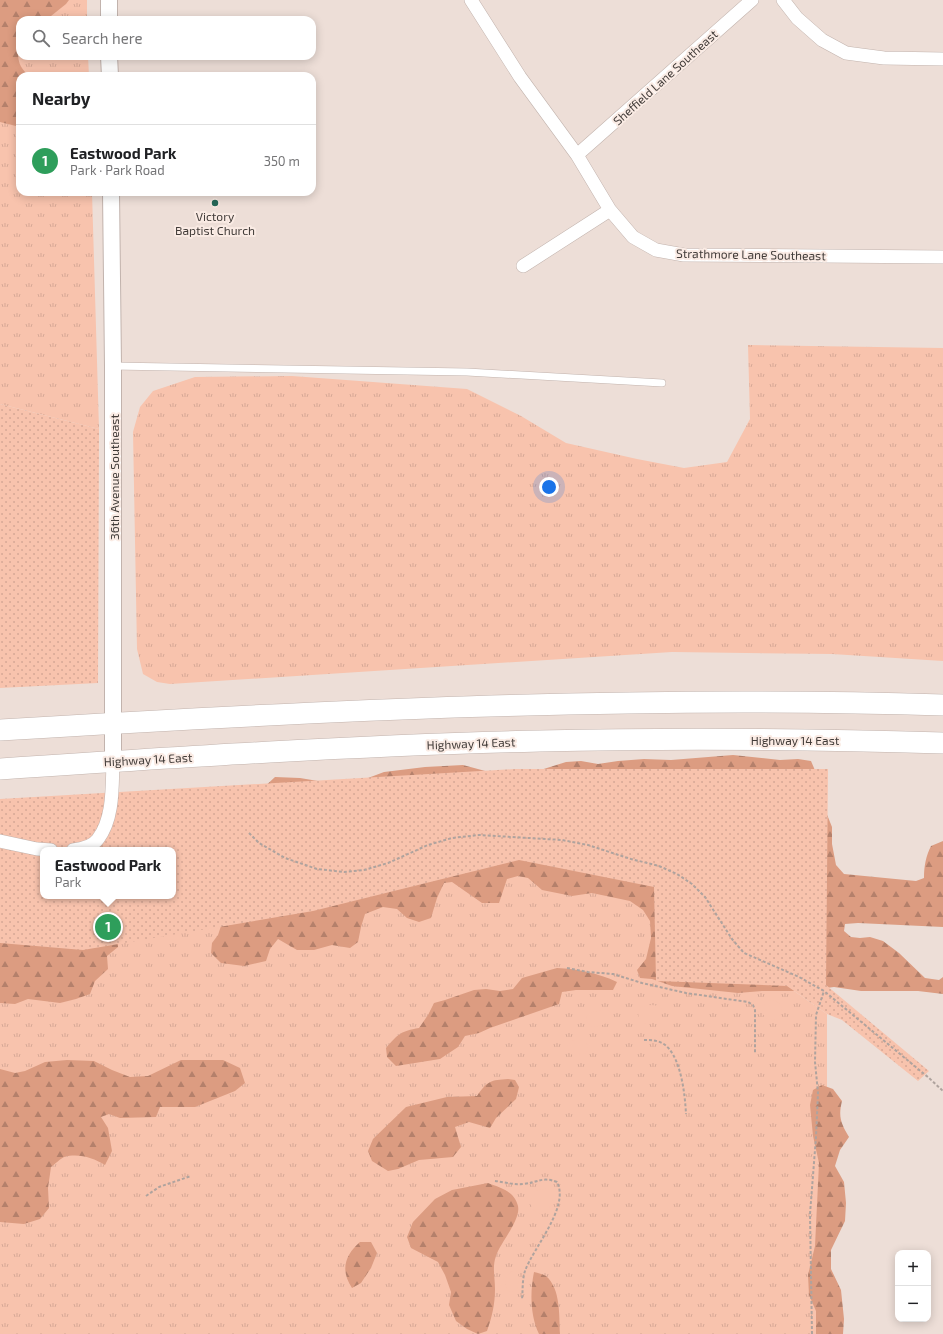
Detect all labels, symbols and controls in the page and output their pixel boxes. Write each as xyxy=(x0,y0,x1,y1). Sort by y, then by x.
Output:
search box xyxy=(16,16,316,60)
street label: Sheffield Lane Southeast xyxy=(610,26,720,127)
icon: search xyxy=(30,27,52,49)
text: Search here xyxy=(62,29,143,47)
text: Nearby xyxy=(32,88,90,108)
text: Eastwood Park xyxy=(70,144,176,162)
text: 1 xyxy=(42,153,48,169)
text: 350 m xyxy=(264,153,300,169)
text: Park · Park Road xyxy=(70,162,165,178)
marker: Victory Baptist Church xyxy=(210,198,220,208)
place label: Victory Baptist Church xyxy=(175,209,255,237)
street label: Strathmore Lane Southeast xyxy=(676,246,826,262)
street label: 36th Avenue Southeast xyxy=(107,414,121,540)
your location xyxy=(539,477,559,497)
street label: Highway 14 East xyxy=(751,733,840,747)
street label: Highway 14 East xyxy=(426,734,516,752)
street label: Highway 14 East xyxy=(103,750,193,768)
popup xyxy=(40,847,176,899)
text: Eastwood Park xyxy=(55,856,161,874)
text: Park xyxy=(55,874,81,890)
pin: 1 xyxy=(95,912,121,942)
map controls xyxy=(895,1250,931,1322)
button: + xyxy=(895,1250,931,1286)
button: − xyxy=(895,1286,931,1322)

